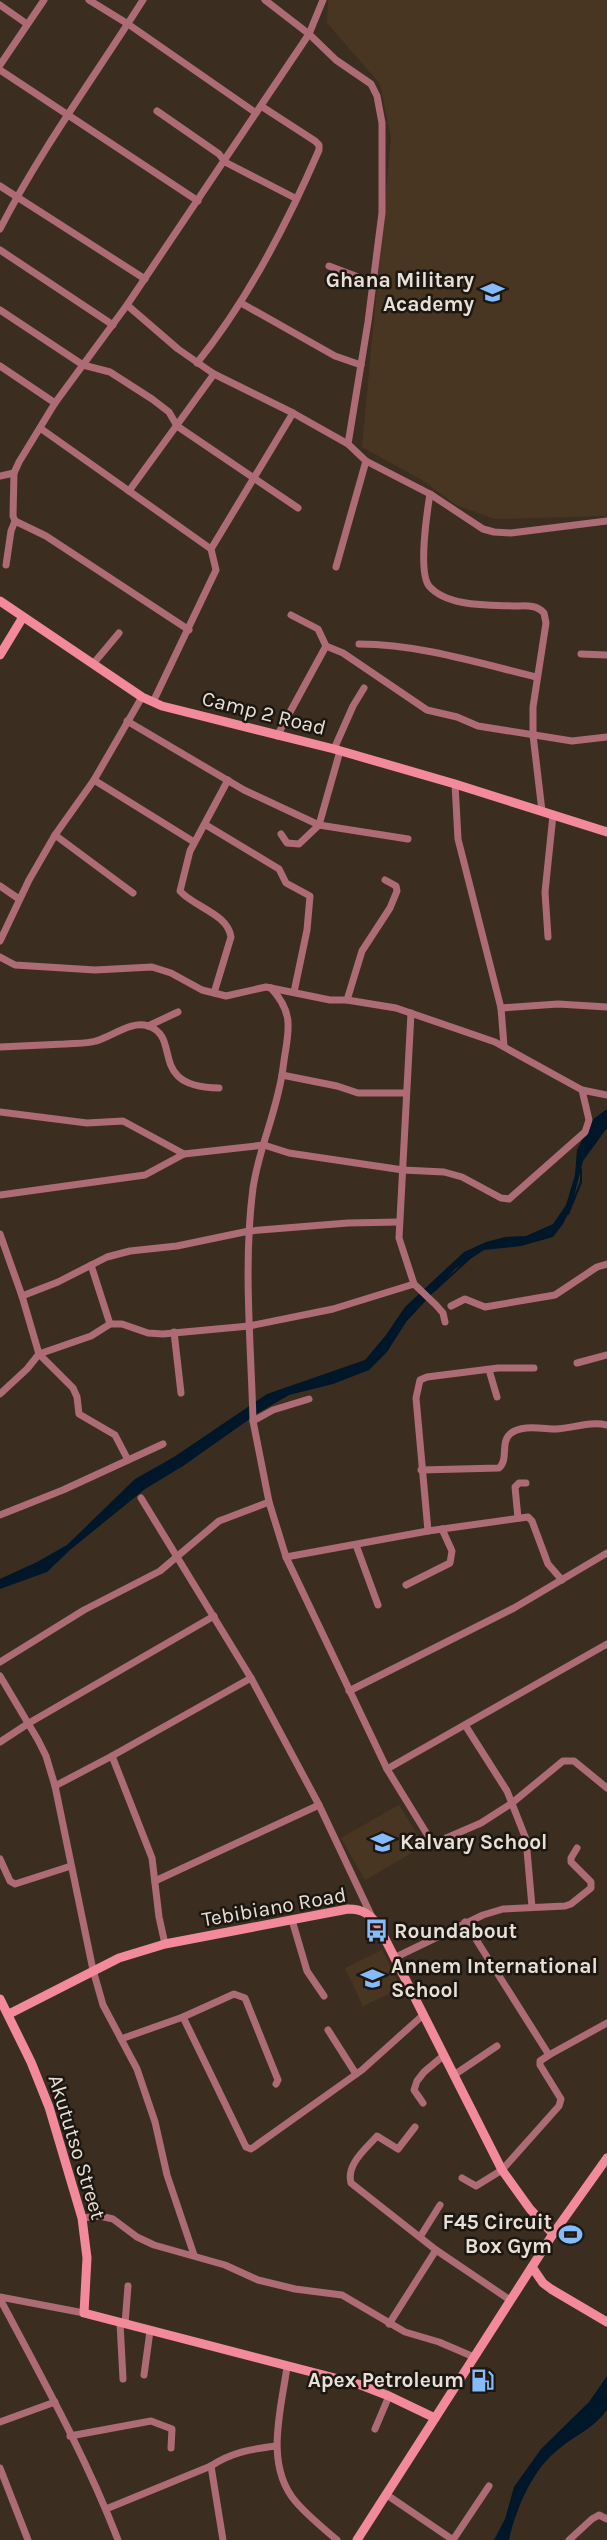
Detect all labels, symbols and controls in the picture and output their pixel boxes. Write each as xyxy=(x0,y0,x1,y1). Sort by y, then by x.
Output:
place label: Ghana Military Academy xyxy=(326,268,474,316)
school or university icon: Ghana Military Academy xyxy=(479,279,505,305)
street label: Camp 2 Road xyxy=(200,686,328,740)
school or university icon: Kalvary School xyxy=(369,1829,395,1855)
place label: Kalvary School xyxy=(400,1830,547,1854)
street label: Tebibiano Road xyxy=(200,1882,348,1932)
bus stop icon: Roundabout xyxy=(363,1918,389,1944)
place label: Roundabout xyxy=(394,1919,517,1943)
place label: Annem International School xyxy=(391,1954,598,2002)
school or university icon: Annem International School xyxy=(360,1965,386,1991)
street label: Akututso Street xyxy=(44,2072,110,2222)
place label: F45 Circuit Box Gym xyxy=(443,2210,552,2258)
sports icon: F45 Circuit Box Gym xyxy=(557,2221,583,2247)
fuel station icon: Apex Petroleum xyxy=(469,2367,495,2393)
place label: Apex Petroleum xyxy=(308,2368,464,2392)

